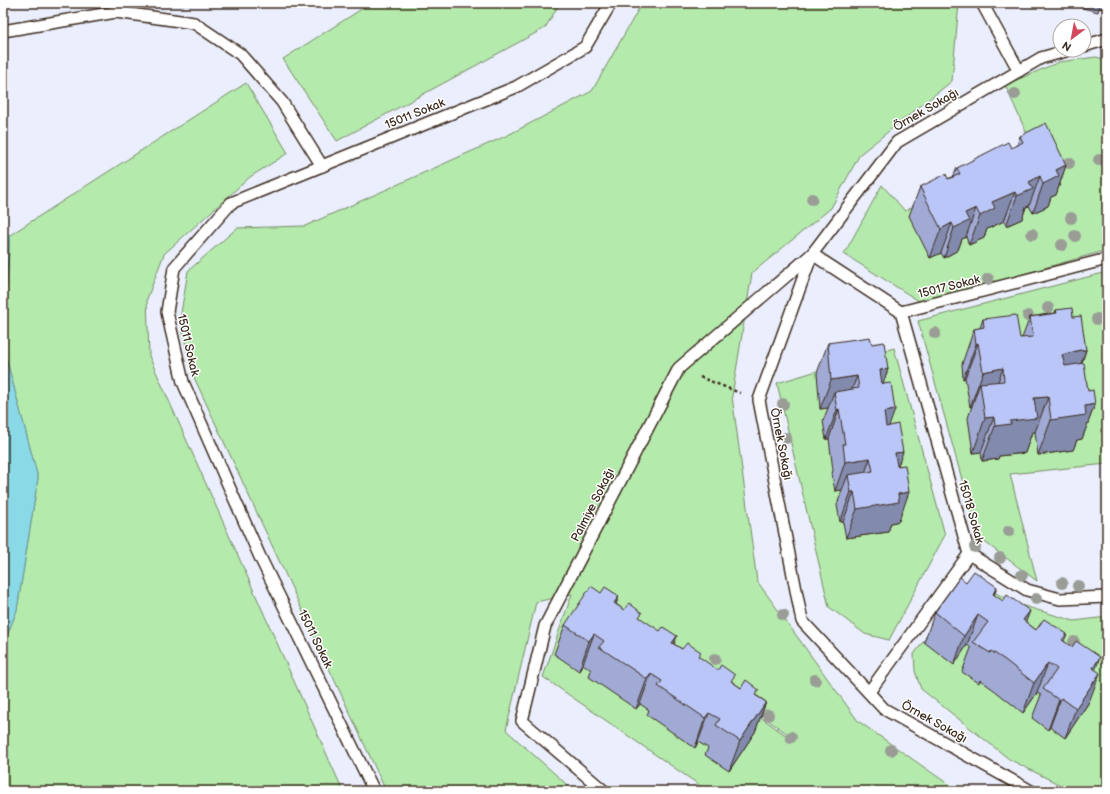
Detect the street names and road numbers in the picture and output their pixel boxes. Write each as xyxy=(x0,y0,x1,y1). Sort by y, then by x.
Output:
street label: Örnek Sokağı xyxy=(890,84,961,135)
street label: 15011 Sokak xyxy=(383,95,447,133)
street label: 15017 Sokak xyxy=(916,272,982,302)
street label: 15011 Sokak xyxy=(174,312,202,378)
street label: Örnek Sokağı xyxy=(767,407,796,481)
street label: Palmiye Sokağı xyxy=(568,466,618,544)
street label: 15018 Sokak xyxy=(955,478,987,546)
street label: 15011 Sokak xyxy=(294,607,336,671)
street label: Örnek Sokağı xyxy=(898,697,970,746)

